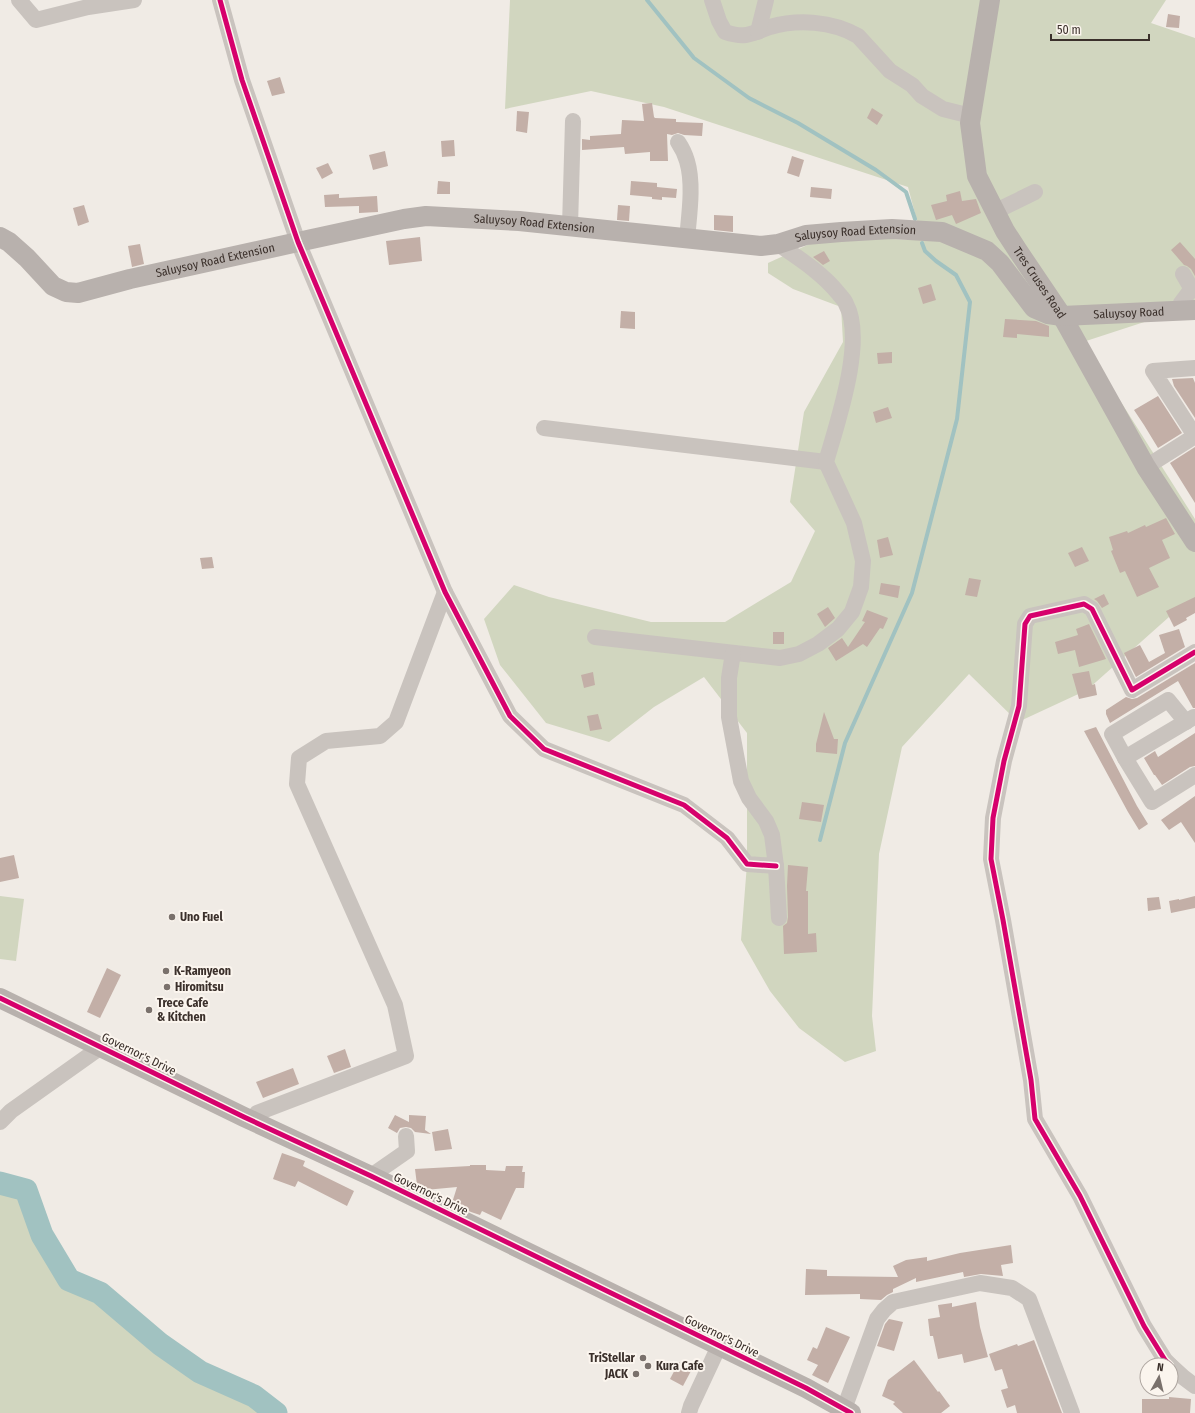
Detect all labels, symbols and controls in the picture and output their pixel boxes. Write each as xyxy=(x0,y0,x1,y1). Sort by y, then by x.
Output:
scale bar xyxy=(1051,16,1149,42)
text: 50 m xyxy=(1057,23,1081,37)
street label: Saluysoy Road Extension xyxy=(473,212,595,236)
street label: Saluysoy Road Extension xyxy=(793,222,916,245)
street label: Saluysoy Road Extension xyxy=(154,240,276,280)
street label: Tres Cruses Road xyxy=(1010,244,1069,321)
street label: Saluysoy Road xyxy=(1093,304,1165,322)
place label: Uno Fuel xyxy=(180,910,223,924)
marker: Uno Fuel xyxy=(167,912,177,922)
place label: K-Ramyeon xyxy=(174,964,231,978)
marker: K-Ramyeon xyxy=(161,966,171,976)
place label: Hiromitsu xyxy=(175,980,224,994)
marker: Hiromitsu xyxy=(162,982,172,992)
place label: Trece Cafe & Kitchen xyxy=(157,996,208,1024)
marker: Trece Cafe & Kitchen xyxy=(144,1005,154,1015)
street label: Governor's Drive xyxy=(99,1030,179,1078)
street label: Governor's Drive xyxy=(391,1170,471,1218)
street label: Governor's Drive xyxy=(682,1312,762,1360)
place label: TriStellar xyxy=(589,1351,636,1365)
marker: TriStellar xyxy=(638,1353,648,1363)
north arrow xyxy=(1139,1357,1179,1397)
place label: Kura Cafe xyxy=(656,1359,704,1373)
marker: Kura Cafe xyxy=(643,1361,653,1371)
text: N xyxy=(1156,1361,1164,1374)
place label: JACK xyxy=(604,1367,629,1381)
marker: JACK xyxy=(631,1369,641,1379)

